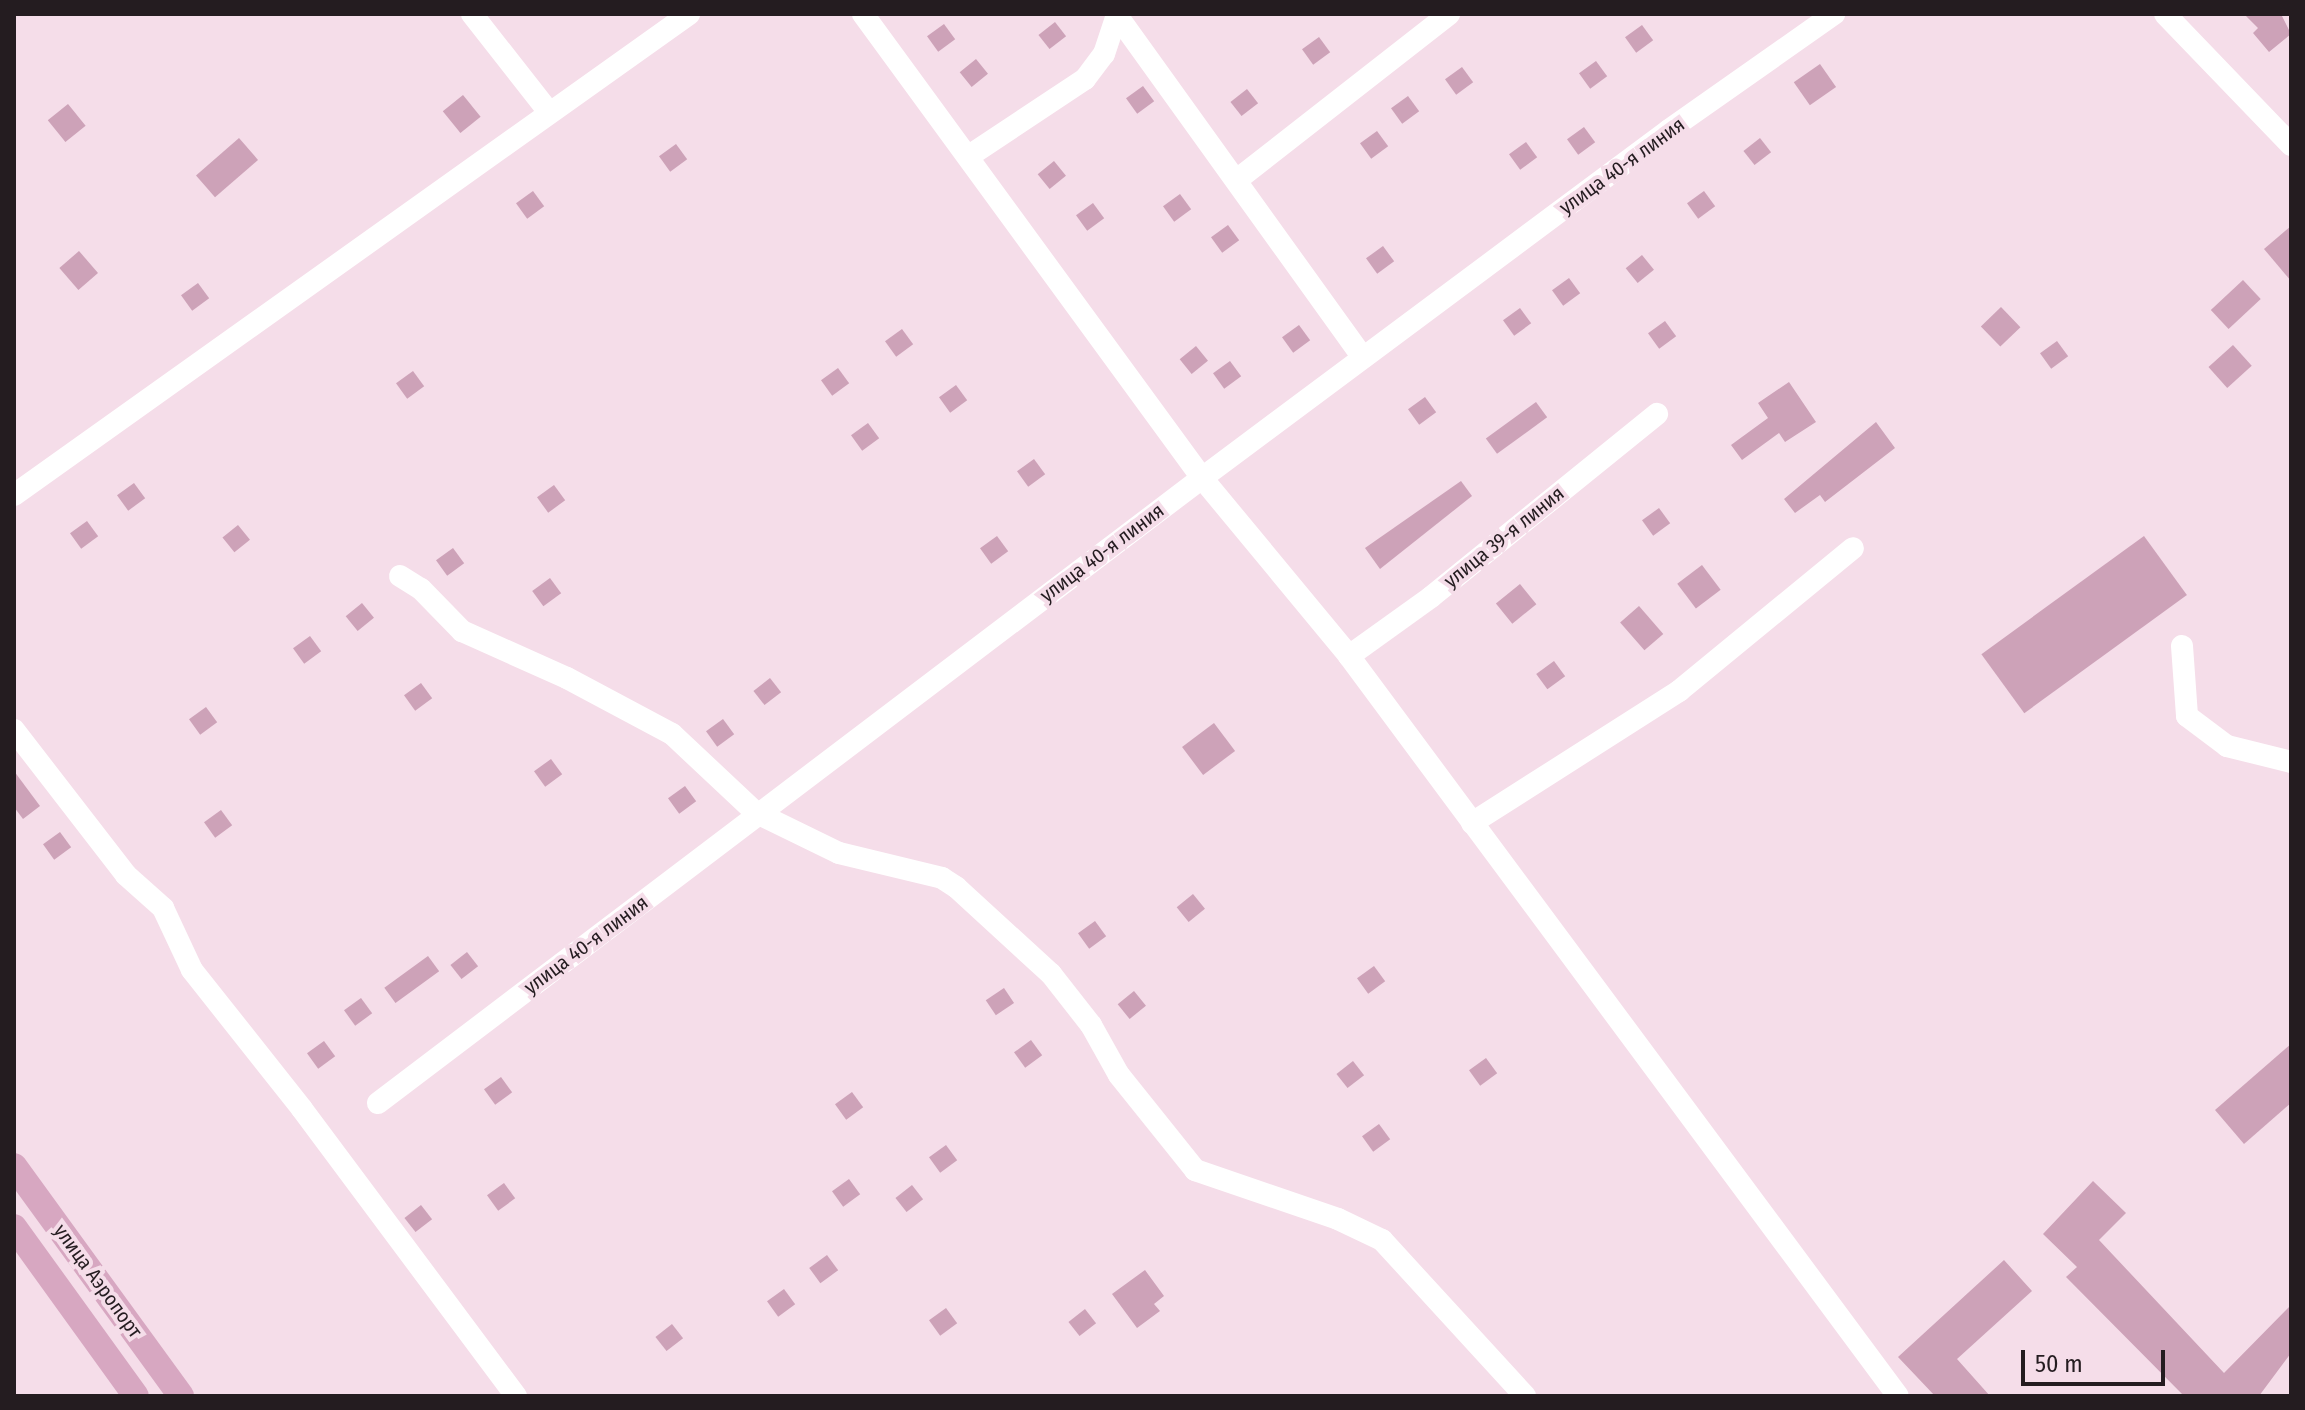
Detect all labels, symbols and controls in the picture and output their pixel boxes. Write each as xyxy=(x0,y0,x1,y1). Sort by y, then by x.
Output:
street label: улица 40-я линия xyxy=(1555,113,1689,219)
street label: улица 39-я линия xyxy=(1439,481,1569,593)
street label: улица 40-я линия xyxy=(1035,499,1169,607)
street label: улица 40-я линия xyxy=(519,891,653,999)
street label: улица Аэропорт xyxy=(49,1219,147,1343)
scale bar xyxy=(2025,1334,2169,1384)
text: 50 m xyxy=(2035,1350,2083,1378)

